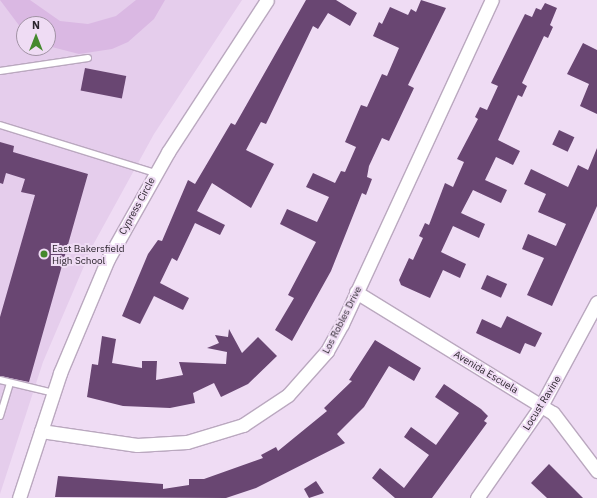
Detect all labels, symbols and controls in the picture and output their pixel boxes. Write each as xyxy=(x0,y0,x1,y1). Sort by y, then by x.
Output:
north arrow xyxy=(16,16,56,56)
text: N xyxy=(32,18,40,32)
street label: Cypress Circle xyxy=(116,175,158,237)
place label: East Bakersfield High School xyxy=(52,242,124,266)
marker: East Bakersfield High School xyxy=(39,249,49,259)
street label: Los Robles Drive xyxy=(320,284,364,356)
street label: Avenida Escuela xyxy=(452,348,520,396)
street label: Locust Ravine xyxy=(520,374,564,432)

